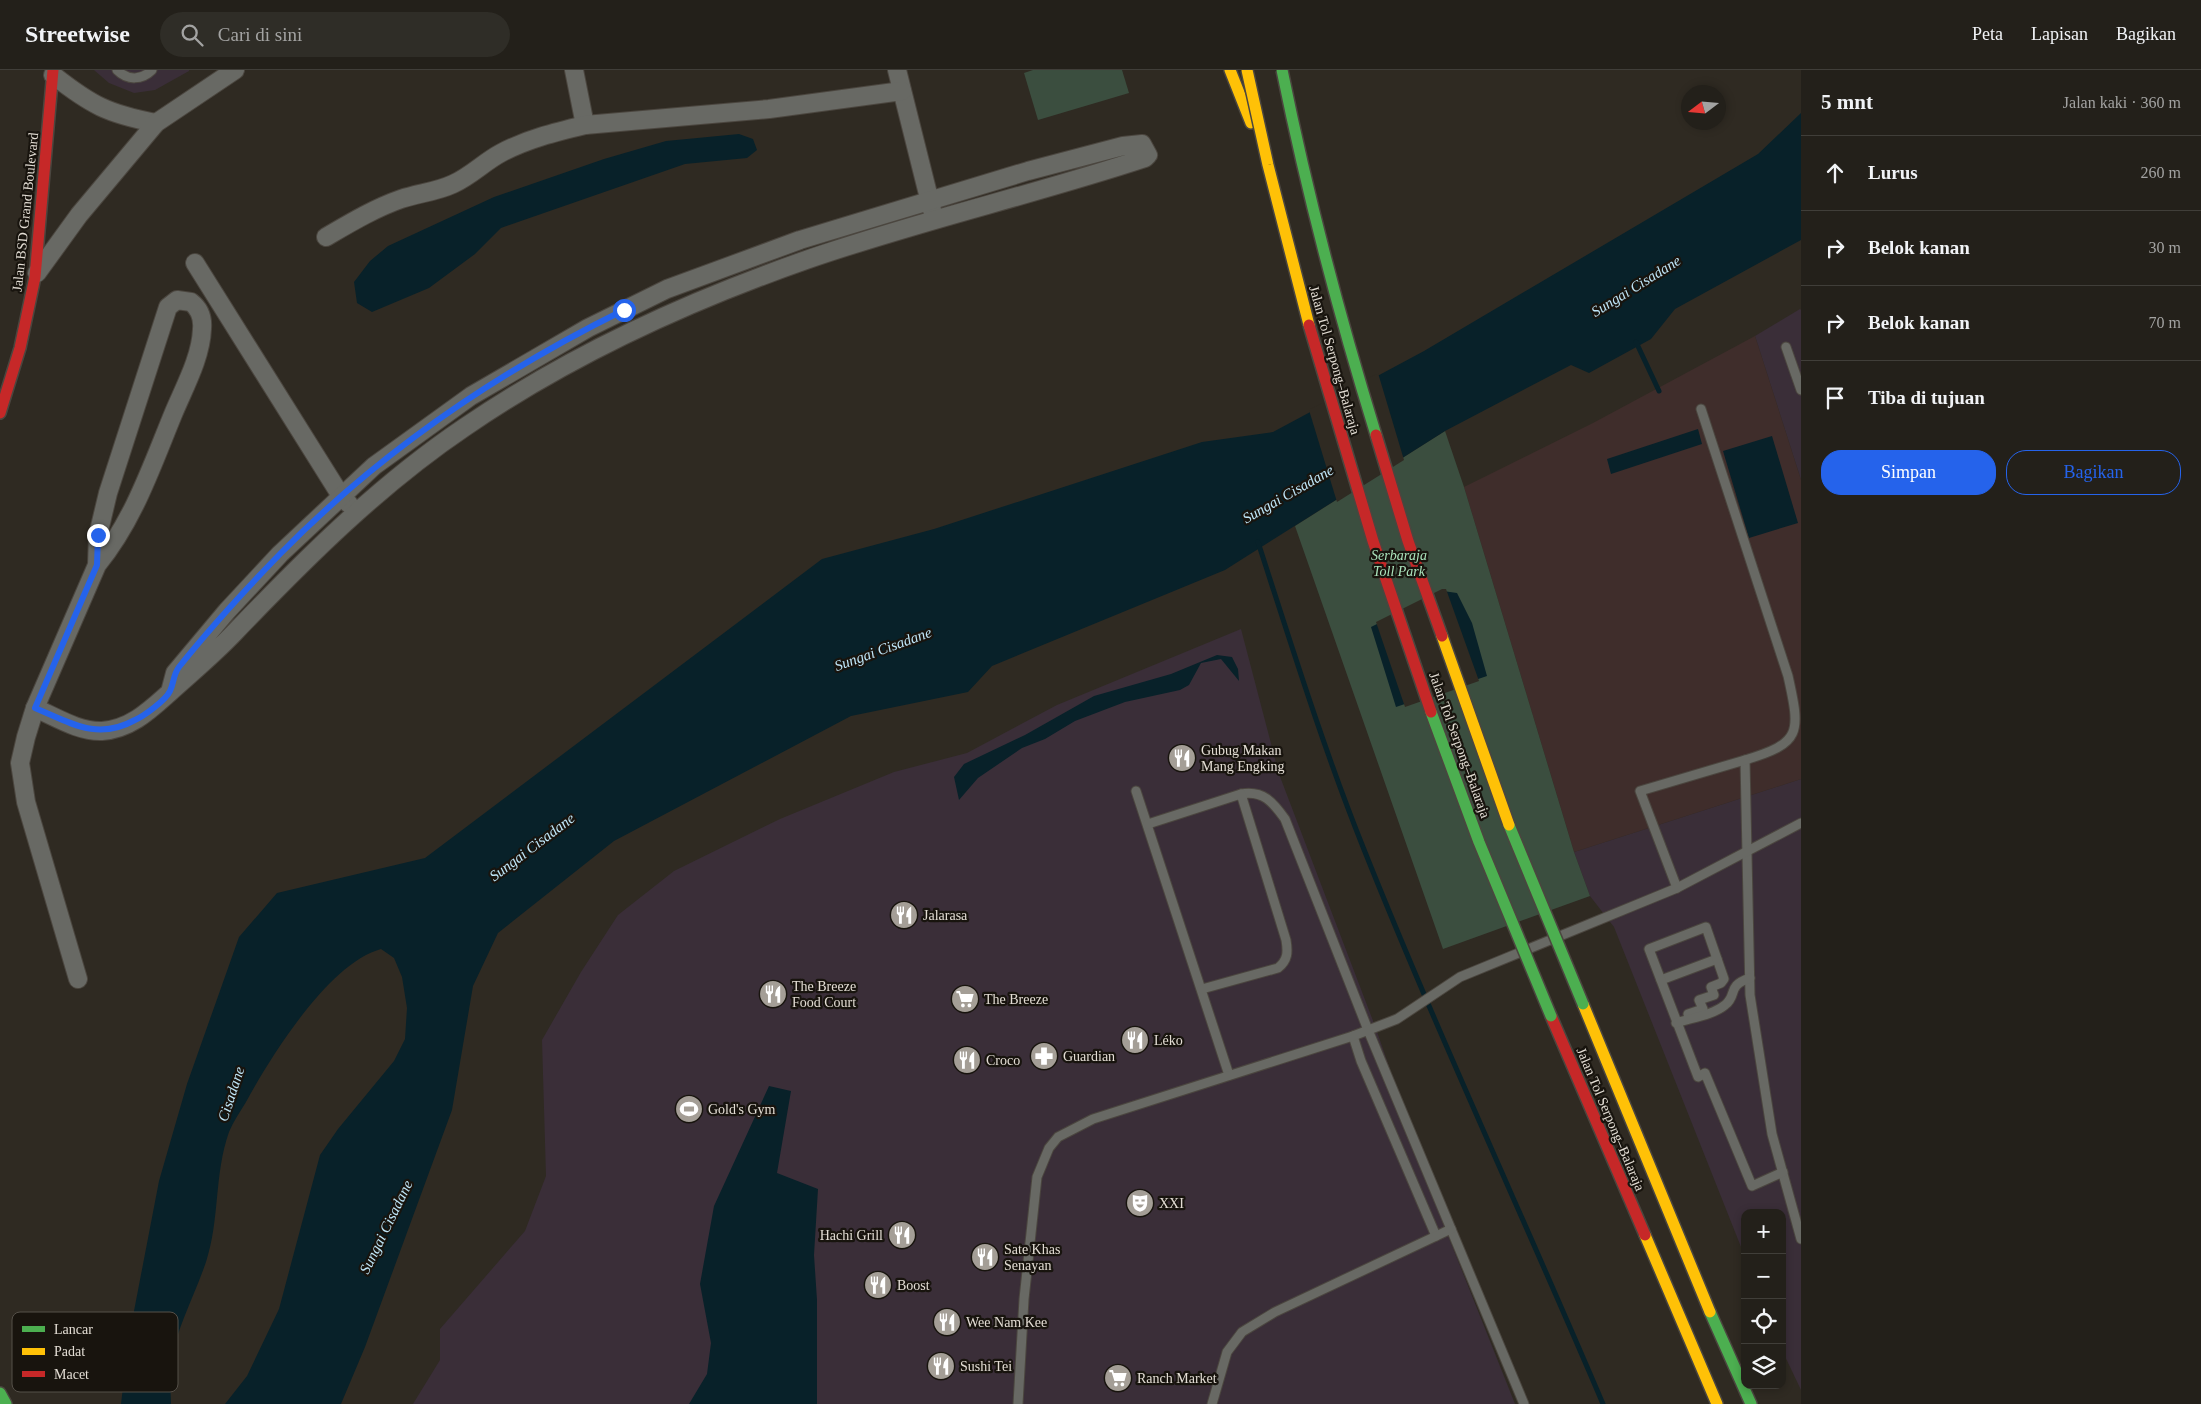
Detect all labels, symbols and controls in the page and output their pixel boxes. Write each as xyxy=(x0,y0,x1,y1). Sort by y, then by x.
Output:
search box xyxy=(160,12,510,57)
text: Streetwise xyxy=(25,21,130,47)
icon: search xyxy=(178,21,206,49)
text: Cari di sini xyxy=(218,24,302,45)
text: Peta xyxy=(1972,24,2003,44)
text: Lapisan xyxy=(2031,24,2088,44)
text: Bagikan xyxy=(2116,24,2176,44)
north arrow xyxy=(1681,85,1726,130)
text: 5 mnt xyxy=(1821,90,1873,114)
text: Jalan kaki · 360 m xyxy=(2063,94,2181,111)
street label: Jalan BSD Grand Boulevard xyxy=(10,132,41,292)
icon: ahead xyxy=(1821,159,1849,187)
text: Lurus xyxy=(1868,162,1918,183)
text: 260 m xyxy=(2141,164,2181,181)
icon: right xyxy=(1821,234,1849,262)
text: Belok kanan xyxy=(1868,237,1970,258)
text: 30 m xyxy=(2149,239,2181,256)
water label: Sungai Cisadane xyxy=(1588,252,1684,320)
street label: Jalan Tol Serpong–Balaraja xyxy=(1306,284,1363,437)
route start xyxy=(613,299,636,322)
icon: right xyxy=(1821,309,1849,337)
text: Belok kanan xyxy=(1868,312,1970,333)
text: 70 m xyxy=(2149,314,2181,331)
icon: arrive xyxy=(1821,384,1849,412)
text: Tiba di tujuan xyxy=(1868,387,1985,408)
button: Simpan xyxy=(1821,450,1996,495)
button: Bagikan xyxy=(2006,450,2181,495)
water label: Sungai Cisadane xyxy=(1240,461,1336,526)
route end xyxy=(87,524,110,547)
park label: Serbaraja Toll Park xyxy=(1371,548,1427,579)
water label: Sungai Cisadane xyxy=(832,624,934,674)
street label: Jalan Tol Serpong–Balaraja xyxy=(1426,670,1493,821)
restaurant icon: Gubug Makan Mang Engking xyxy=(1167,743,1197,773)
place label: Gubug Makan Mang Engking xyxy=(1201,743,1285,774)
water label: Sungai Cisadane xyxy=(486,810,578,884)
restaurant icon: Jalarasa xyxy=(889,900,919,930)
place label: Jalarasa xyxy=(923,908,968,923)
restaurant icon: The Breeze Food Court xyxy=(758,979,788,1009)
place label: The Breeze Food Court xyxy=(792,979,856,1010)
supermarket icon: The Breeze xyxy=(950,984,980,1014)
place label: The Breeze xyxy=(984,992,1048,1007)
restaurant icon: Léko xyxy=(1120,1025,1150,1055)
place label: Léko xyxy=(1154,1033,1183,1048)
pharmacy icon: Guardian xyxy=(1029,1041,1059,1071)
restaurant icon: Croco xyxy=(952,1045,982,1075)
street label: Jalan Tol Serpong–Balaraja xyxy=(1573,1045,1648,1194)
place label: Guardian xyxy=(1063,1049,1115,1064)
place label: Croco xyxy=(986,1053,1020,1068)
water label: Cisadane xyxy=(215,1064,247,1123)
sports icon: Gold's Gym xyxy=(674,1094,704,1124)
place label: Gold's Gym xyxy=(708,1102,776,1117)
water label: Sungai Cisadane xyxy=(356,1177,416,1276)
theatre icon: XXI xyxy=(1125,1188,1155,1218)
place label: XXI xyxy=(1159,1196,1184,1211)
map controls xyxy=(1741,1209,1786,1389)
button: + xyxy=(1741,1209,1786,1254)
restaurant icon: Hachi Grill xyxy=(887,1220,917,1250)
place label: Hachi Grill xyxy=(820,1228,883,1243)
restaurant icon: Sate Khas Senayan xyxy=(970,1242,1000,1272)
place label: Sate Khas Senayan xyxy=(1004,1242,1060,1273)
button: − xyxy=(1741,1254,1786,1299)
restaurant icon: Boost xyxy=(863,1270,893,1300)
place label: Boost xyxy=(897,1278,930,1293)
button: locate xyxy=(1741,1299,1786,1344)
restaurant icon: Wee Nam Kee xyxy=(932,1307,962,1337)
legend xyxy=(12,1312,178,1392)
place label: Wee Nam Kee xyxy=(966,1315,1047,1330)
text: Lancar xyxy=(54,1322,93,1337)
text: Padat xyxy=(54,1344,85,1359)
button: layers xyxy=(1741,1344,1786,1389)
restaurant icon: Sushi Tei xyxy=(926,1351,956,1381)
place label: Sushi Tei xyxy=(960,1359,1012,1374)
supermarket icon: Ranch Market xyxy=(1103,1363,1133,1393)
text: Macet xyxy=(54,1367,89,1382)
place label: Ranch Market xyxy=(1137,1371,1217,1386)

